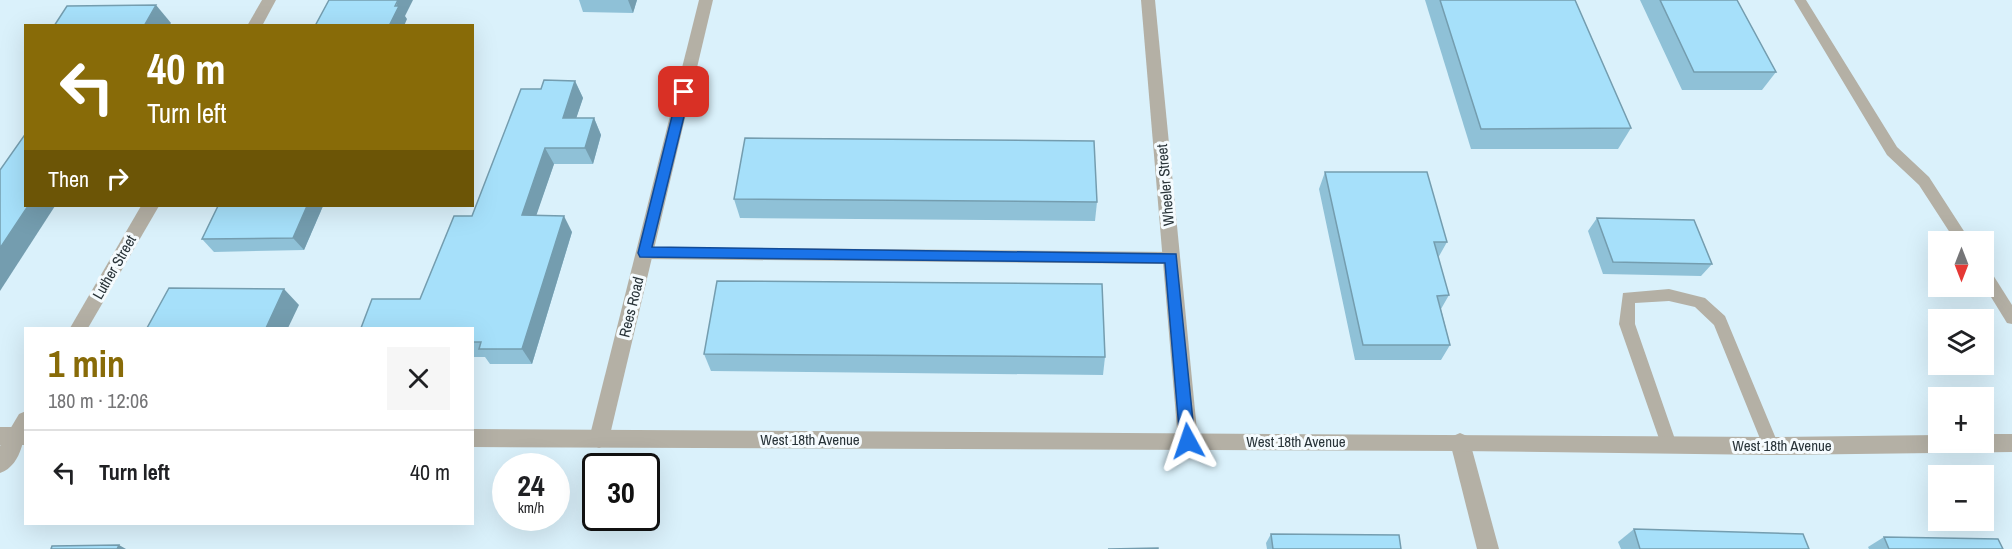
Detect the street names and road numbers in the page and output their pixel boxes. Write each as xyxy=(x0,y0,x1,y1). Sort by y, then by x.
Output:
street label: Wheeler Street xyxy=(1151,143,1179,227)
street label: Luther Street xyxy=(87,230,141,303)
street label: Rees Road xyxy=(613,275,649,339)
street label: West 18th Avenue xyxy=(760,429,860,450)
street label: West 18th Avenue xyxy=(1246,431,1346,452)
street label: West 18th Avenue xyxy=(1732,435,1832,456)

